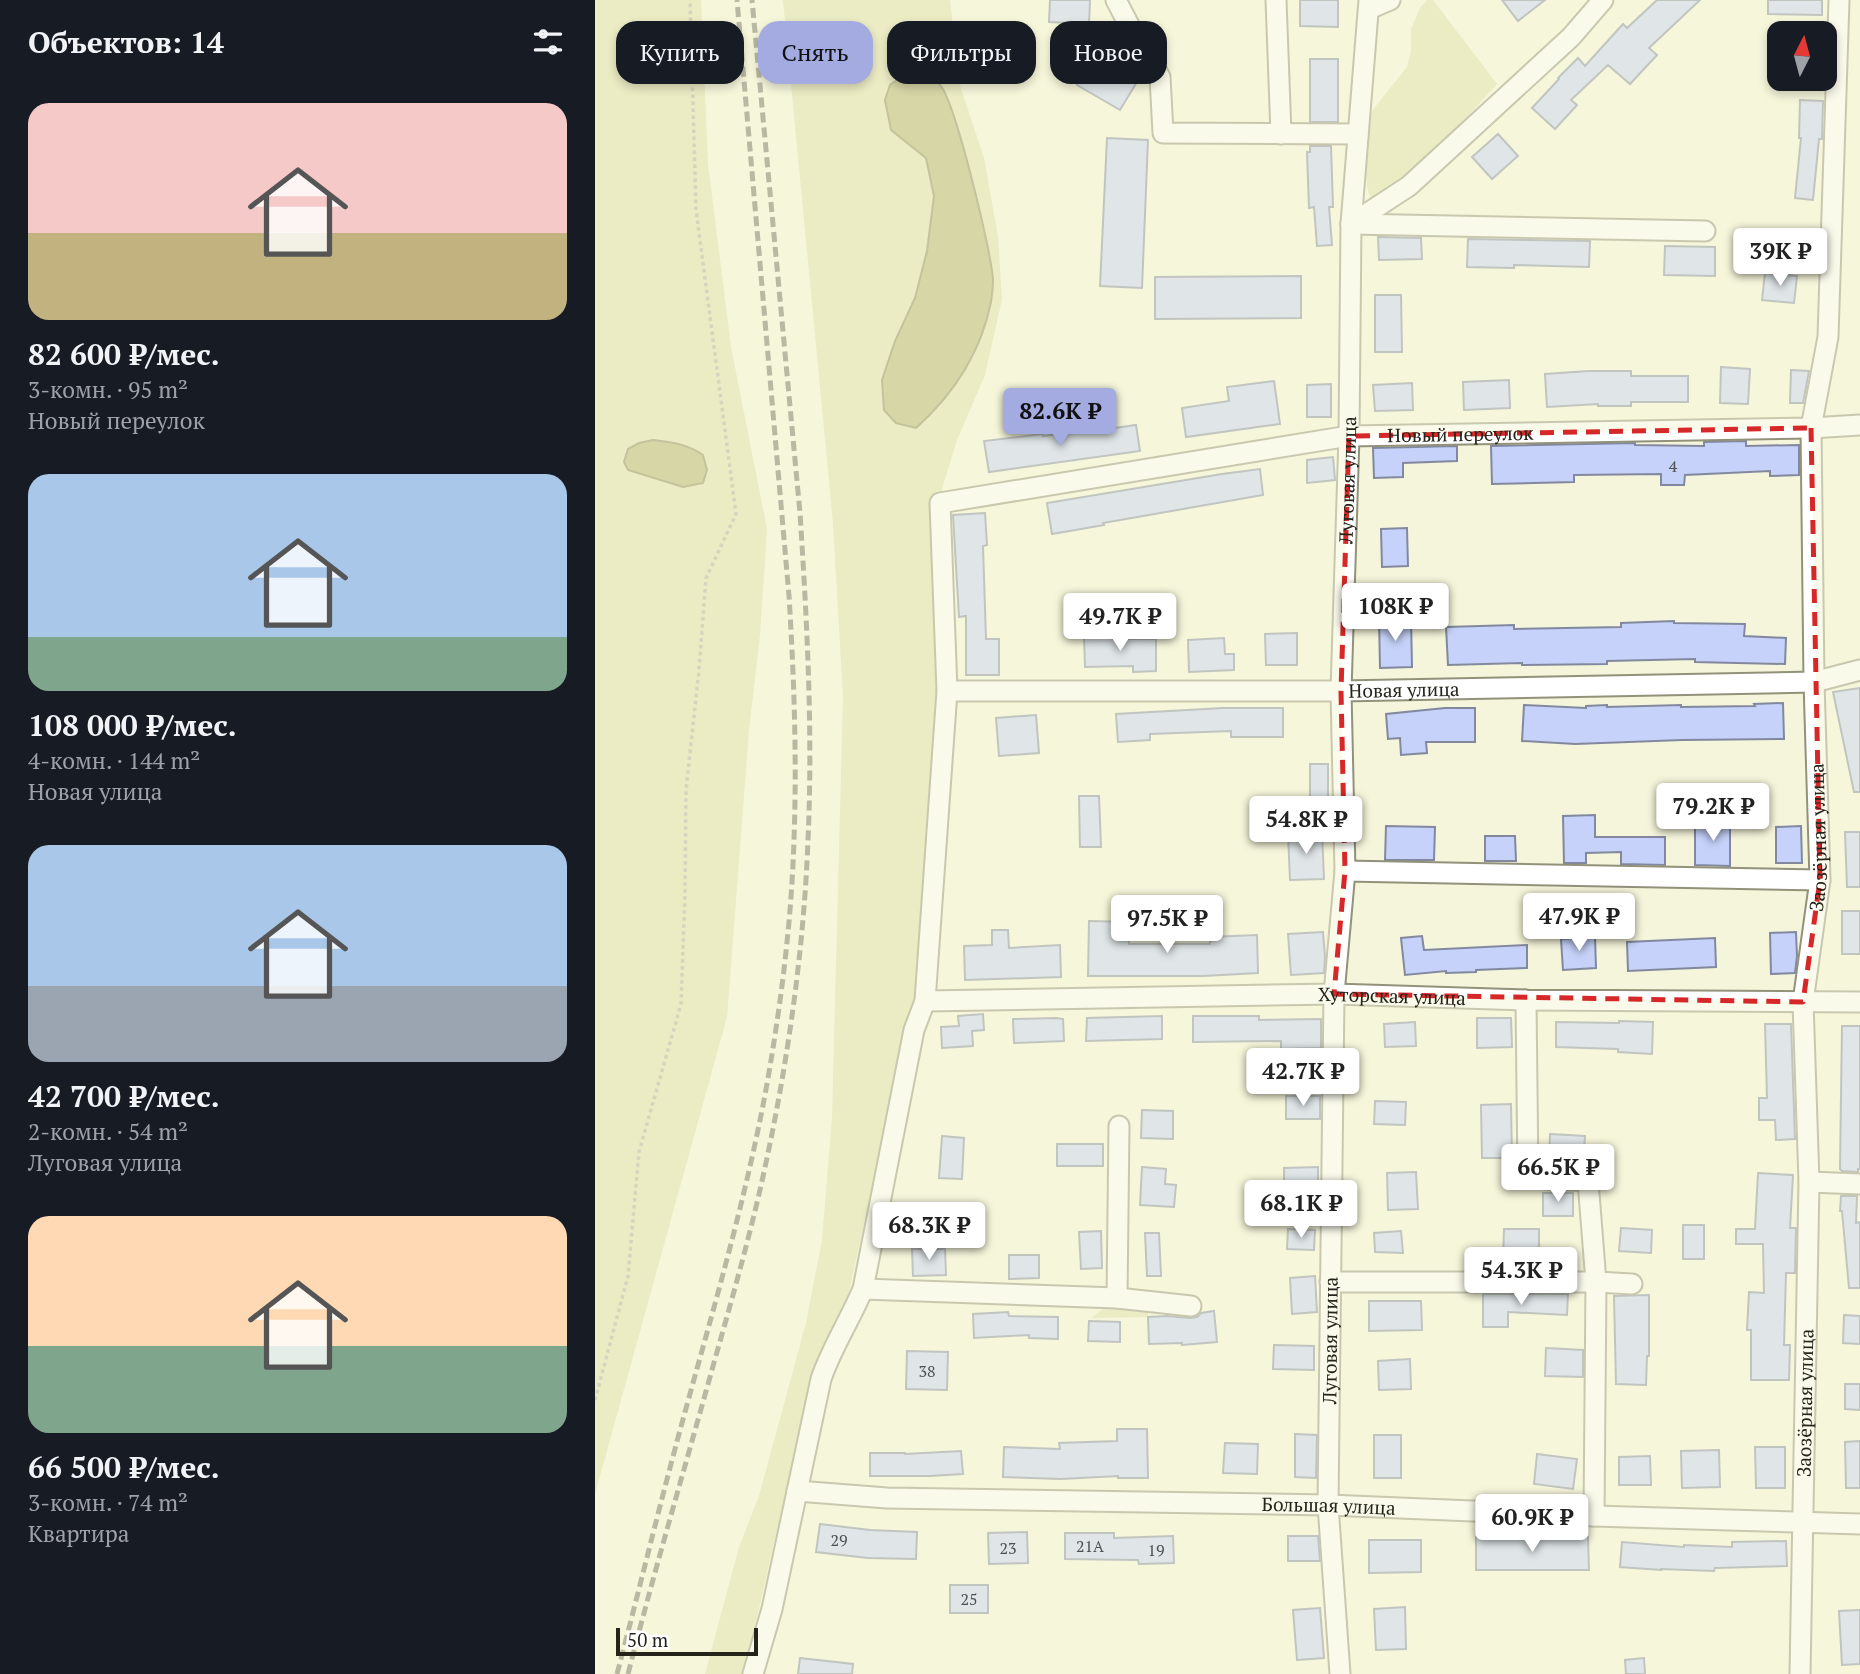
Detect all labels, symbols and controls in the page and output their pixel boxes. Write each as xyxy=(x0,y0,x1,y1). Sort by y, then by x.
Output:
chip: Купить xyxy=(616,21,744,84)
chip: Снять xyxy=(758,21,873,84)
chip: Фильтры xyxy=(887,21,1036,84)
chip: Новое xyxy=(1050,21,1167,84)
north arrow xyxy=(1767,21,1837,91)
map controls xyxy=(1767,21,1837,91)
text: Объектов: 14 xyxy=(28,22,224,62)
icon: filters xyxy=(529,23,567,61)
icon: home xyxy=(235,149,361,275)
pin: 39K ₽ xyxy=(1731,229,1829,288)
text: 39K ₽ xyxy=(1749,235,1811,266)
text: 82 600 ₽/мес. xyxy=(28,334,220,374)
text: 3-комн. · 95 m² xyxy=(28,374,188,405)
pin: 82.6K ₽ xyxy=(995,388,1125,448)
text: 82.6K ₽ xyxy=(1019,395,1101,426)
text: Новый переулок xyxy=(28,405,205,436)
street label: Луговая улица xyxy=(1333,416,1361,545)
street label: Новый переулок xyxy=(1387,420,1534,447)
house number: 4 xyxy=(1669,455,1678,477)
icon: home xyxy=(235,520,361,646)
pin: 108K ₽ xyxy=(1338,584,1452,643)
text: 108K ₽ xyxy=(1358,590,1432,621)
pin: 49.7K ₽ xyxy=(1055,594,1185,653)
text: 49.7K ₽ xyxy=(1079,600,1161,631)
street label: Новая улица xyxy=(1348,676,1460,703)
text: 108 000 ₽/мес. xyxy=(28,705,237,745)
text: 4-комн. · 144 m² xyxy=(28,745,200,776)
street label: Заозёрная улица xyxy=(1803,762,1832,913)
text: Новая улица xyxy=(28,776,162,807)
pin: 79.2K ₽ xyxy=(1648,784,1778,843)
text: 79.2K ₽ xyxy=(1672,790,1754,821)
pin: 54.8K ₽ xyxy=(1241,796,1371,856)
text: 54.8K ₽ xyxy=(1265,803,1347,834)
icon: home xyxy=(235,891,361,1017)
pin: 47.9K ₽ xyxy=(1514,894,1644,953)
pin: 97.5K ₽ xyxy=(1102,895,1232,955)
text: 47.9K ₽ xyxy=(1539,900,1619,931)
text: 97.5K ₽ xyxy=(1127,902,1207,933)
street label: Хуторская улица xyxy=(1318,981,1467,1010)
pin: 42.7K ₽ xyxy=(1238,1048,1368,1108)
text: 42.7K ₽ xyxy=(1262,1055,1344,1086)
text: 42 700 ₽/мес. xyxy=(28,1076,220,1116)
text: 2-комн. · 54 m² xyxy=(28,1116,188,1147)
pin: 66.5K ₽ xyxy=(1493,1144,1623,1204)
text: Луговая улица xyxy=(28,1147,182,1178)
text: 66.5K ₽ xyxy=(1517,1151,1599,1182)
pin: 68.1K ₽ xyxy=(1236,1180,1366,1240)
text: 68.1K ₽ xyxy=(1260,1187,1342,1218)
pin: 68.3K ₽ xyxy=(864,1202,994,1262)
text: 68.3K ₽ xyxy=(888,1209,970,1240)
pin: 54.3K ₽ xyxy=(1456,1248,1586,1307)
text: 54.3K ₽ xyxy=(1480,1254,1562,1285)
icon: home xyxy=(235,1262,361,1388)
street label: Луговая улица xyxy=(1316,1276,1343,1405)
street label: Заозёрная улица xyxy=(1791,1328,1818,1477)
house number: 38 xyxy=(918,1360,936,1382)
text: 66 500 ₽/мес. xyxy=(28,1447,220,1487)
text: 3-комн. · 74 m² xyxy=(28,1487,188,1518)
street label: Большая улица xyxy=(1261,1491,1397,1520)
pin: 60.9K ₽ xyxy=(1467,1494,1597,1554)
text: 60.9K ₽ xyxy=(1491,1501,1573,1532)
text: Квартира xyxy=(28,1518,129,1549)
house number: 29 xyxy=(830,1529,848,1551)
house number: 21А xyxy=(1076,1535,1104,1557)
house number: 23 xyxy=(999,1537,1017,1559)
house number: 19 xyxy=(1147,1539,1165,1561)
house number: 25 xyxy=(960,1588,978,1610)
scale bar xyxy=(616,1625,758,1657)
text: 50 m xyxy=(627,1627,668,1652)

